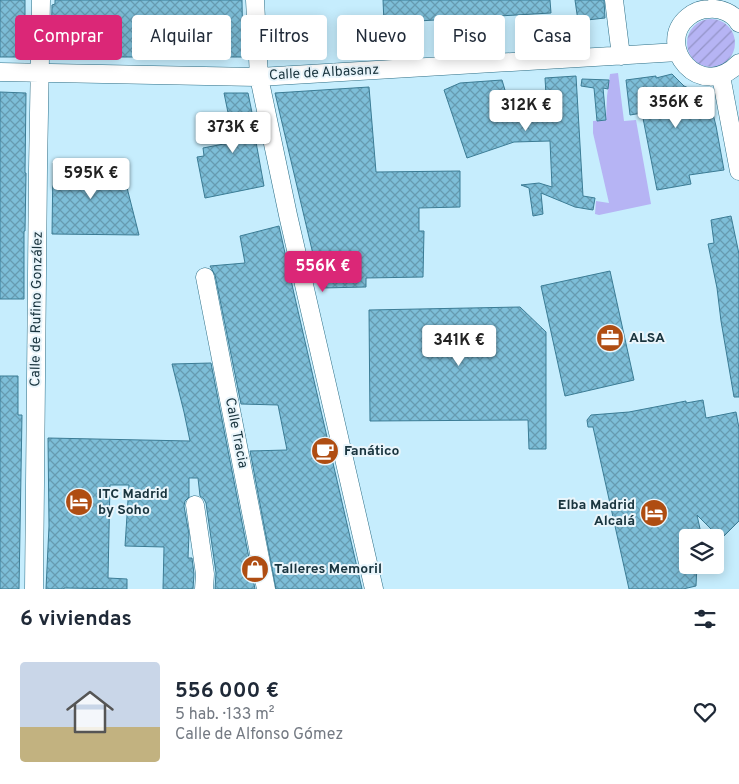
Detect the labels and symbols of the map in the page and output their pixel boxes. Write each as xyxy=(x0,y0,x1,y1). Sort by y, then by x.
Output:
street label: Calle de Albasanz xyxy=(269,62,379,84)
pin: 356K € xyxy=(635,86,717,129)
pin: 312K € xyxy=(485,90,567,132)
pin: 373K € xyxy=(192,112,274,154)
pin: 595K € xyxy=(50,158,132,200)
street label: Calle de Rufino González xyxy=(27,231,47,387)
pin: 556K € xyxy=(282,250,364,293)
office icon: ALSA xyxy=(595,323,625,353)
pin: 341K € xyxy=(418,324,500,367)
place label: ALSA xyxy=(629,330,665,347)
street label: Calle Tracia xyxy=(221,396,251,470)
cafe icon: Fanático xyxy=(310,436,340,466)
place label: Fanático xyxy=(344,443,400,460)
place label: ITC Madrid by Soho xyxy=(98,486,168,519)
hotel icon: ITC Madrid by Soho xyxy=(64,487,94,517)
place label: Elba Madrid Alcalá xyxy=(558,497,635,530)
hotel icon: Elba Madrid Alcalá xyxy=(639,498,669,528)
shop icon: Talleres Memoril xyxy=(240,554,270,584)
place label: Talleres Memoril xyxy=(274,561,382,578)

